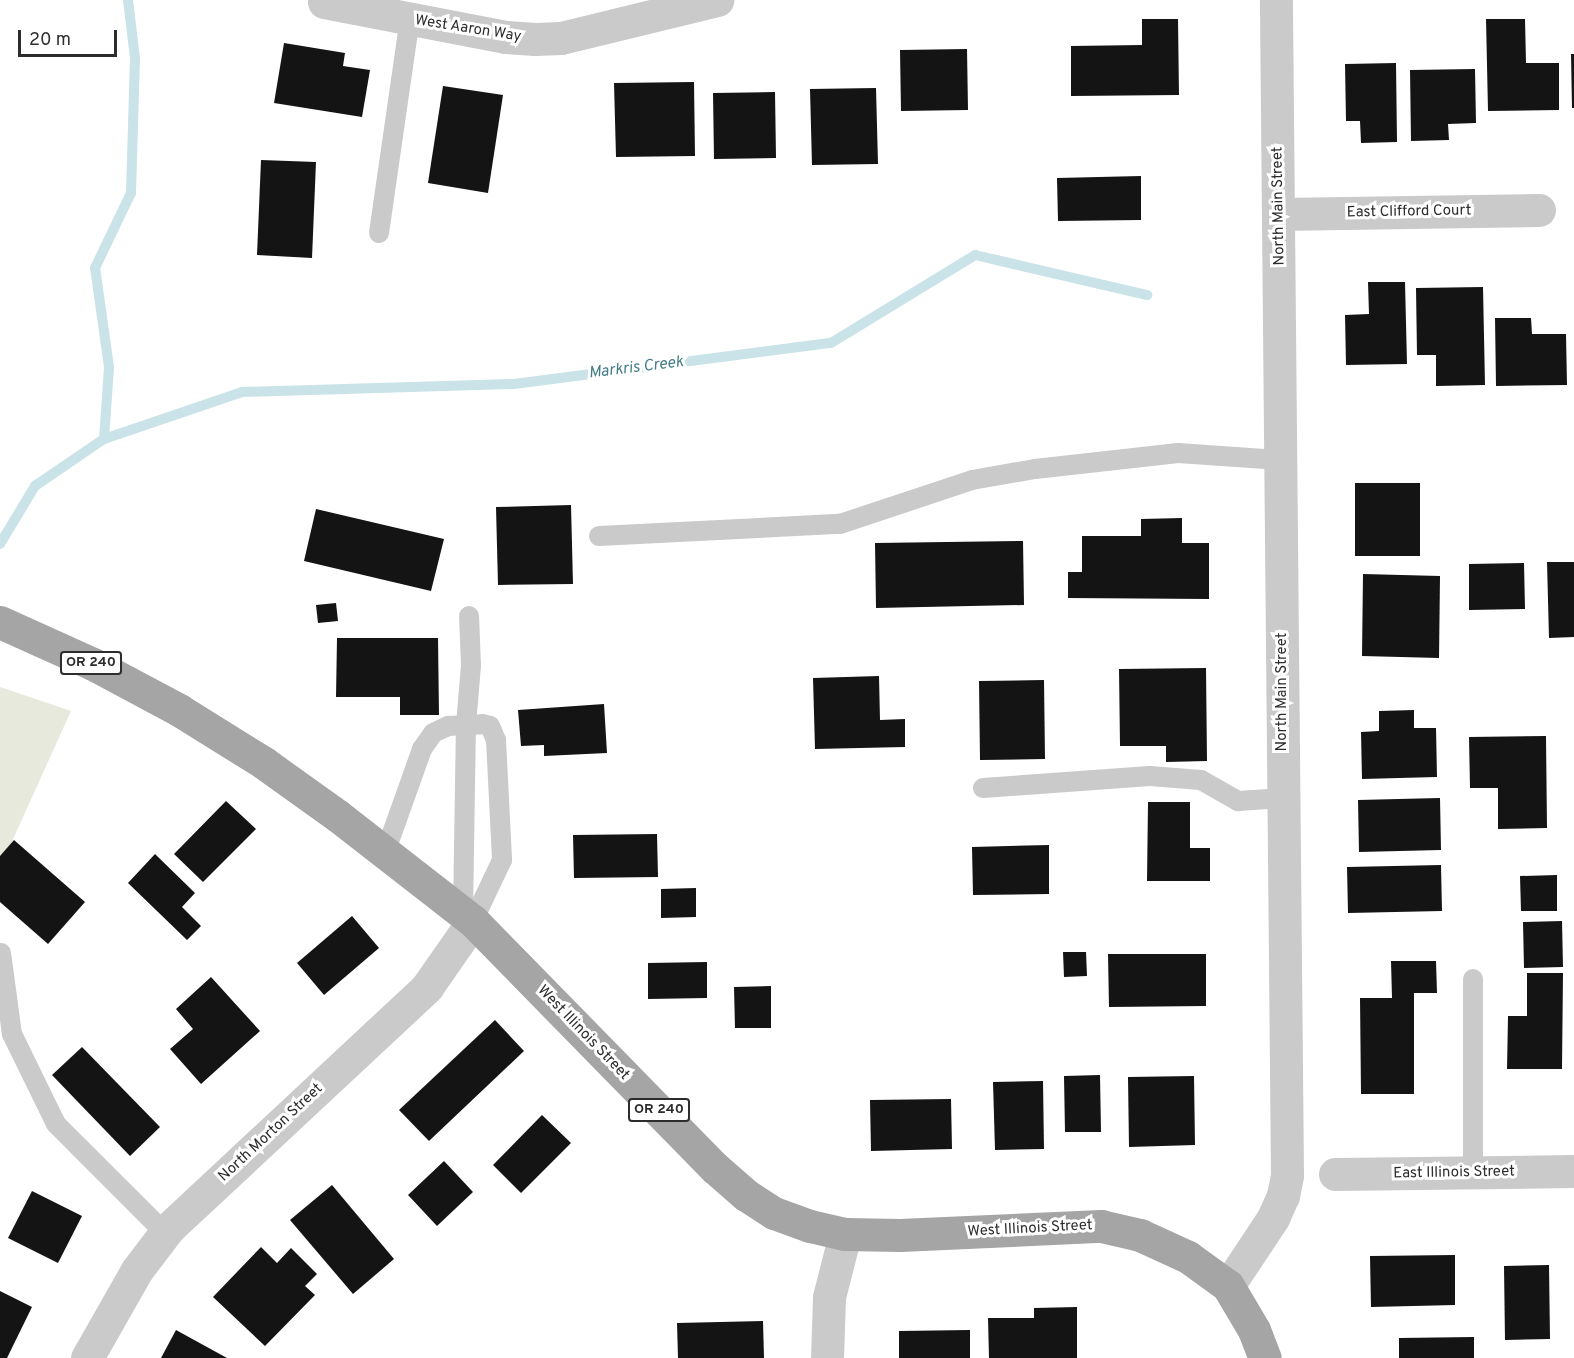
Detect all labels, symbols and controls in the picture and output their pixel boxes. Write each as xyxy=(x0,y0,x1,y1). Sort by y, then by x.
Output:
street label: West Aaron Way xyxy=(413,12,523,46)
scale bar xyxy=(21,18,120,56)
text: 20 m xyxy=(29,29,71,52)
street label: North Main Street xyxy=(1269,146,1289,266)
street label: East Clifford Court xyxy=(1347,202,1471,222)
water label: Markris Creek xyxy=(588,353,684,383)
street label: North Main Street xyxy=(1274,633,1292,751)
road number: OR 240 xyxy=(60,652,122,674)
street label: West Illinois Street xyxy=(533,982,633,1084)
street label: North Morton Street xyxy=(215,1080,327,1186)
road number: OR 240 xyxy=(628,1099,690,1121)
street label: East Illinois Street xyxy=(1393,1163,1515,1183)
street label: West Illinois Street xyxy=(967,1217,1093,1241)

